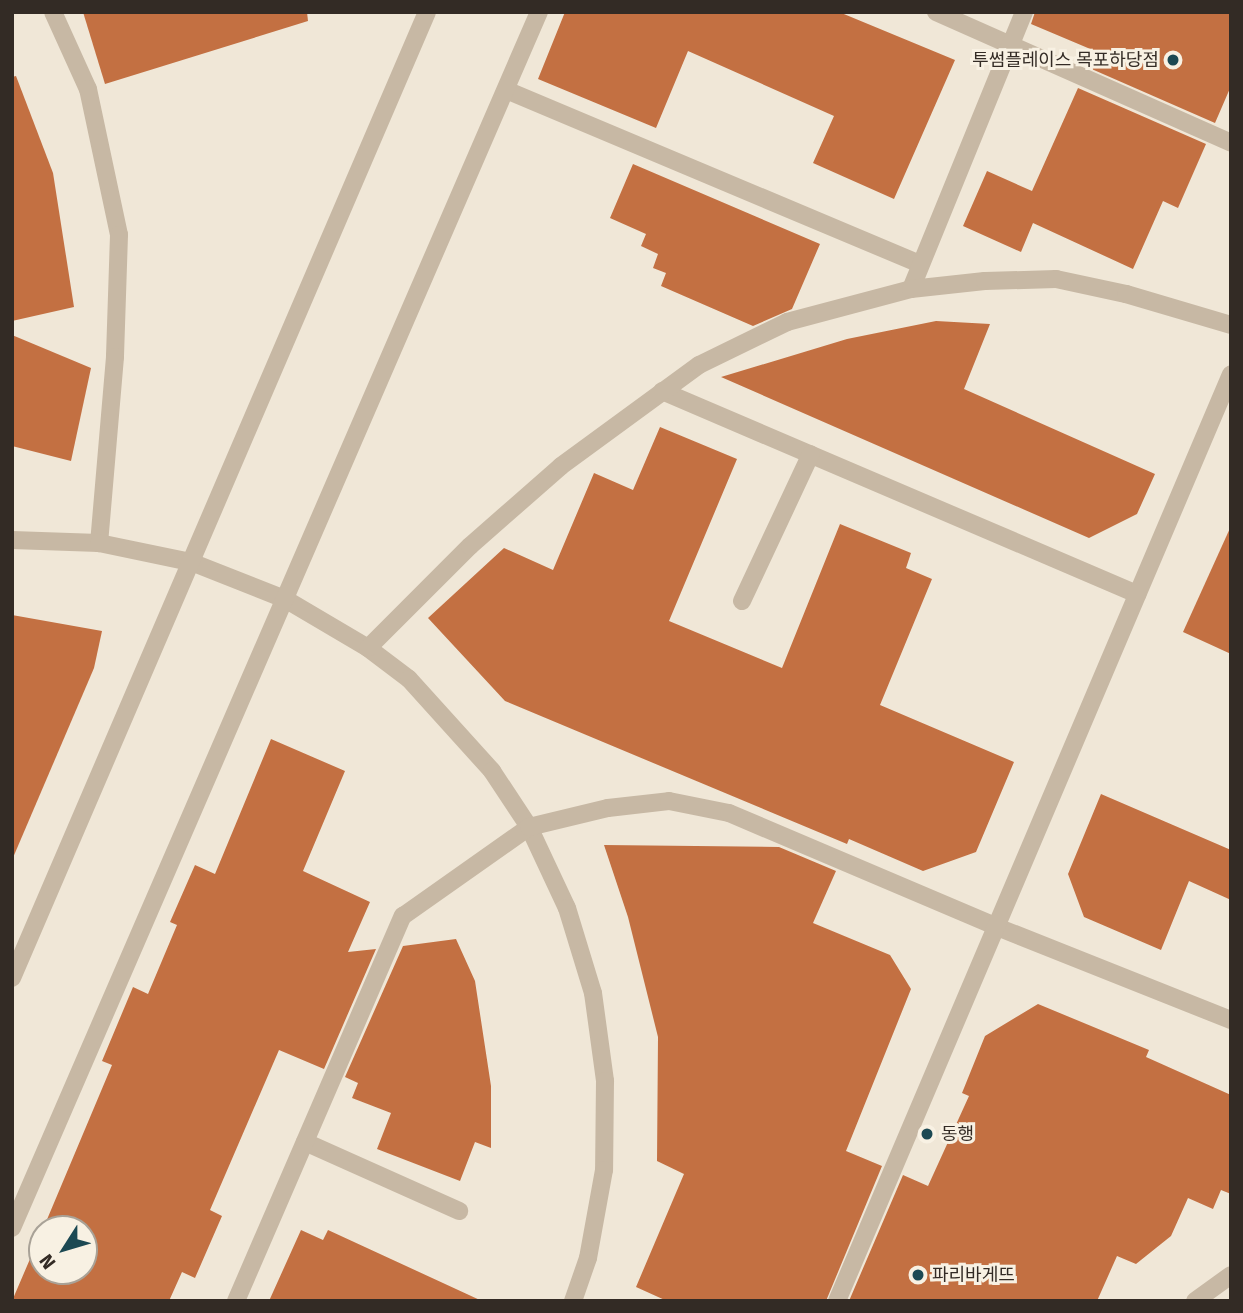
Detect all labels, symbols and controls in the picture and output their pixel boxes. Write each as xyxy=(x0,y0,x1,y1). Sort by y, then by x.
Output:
place label: 투썸플레이스 목포하당점 xyxy=(972,49,1159,71)
marker: 투썸플레이스 목포하당점 xyxy=(1165,52,1181,68)
place label: 동행 xyxy=(941,1123,974,1145)
marker: 동행 xyxy=(919,1126,935,1142)
north arrow xyxy=(28,1215,98,1285)
text: N xyxy=(34,1250,60,1274)
place label: 파리바게뜨 xyxy=(932,1264,1015,1286)
marker: 파리바게뜨 xyxy=(910,1267,926,1283)

